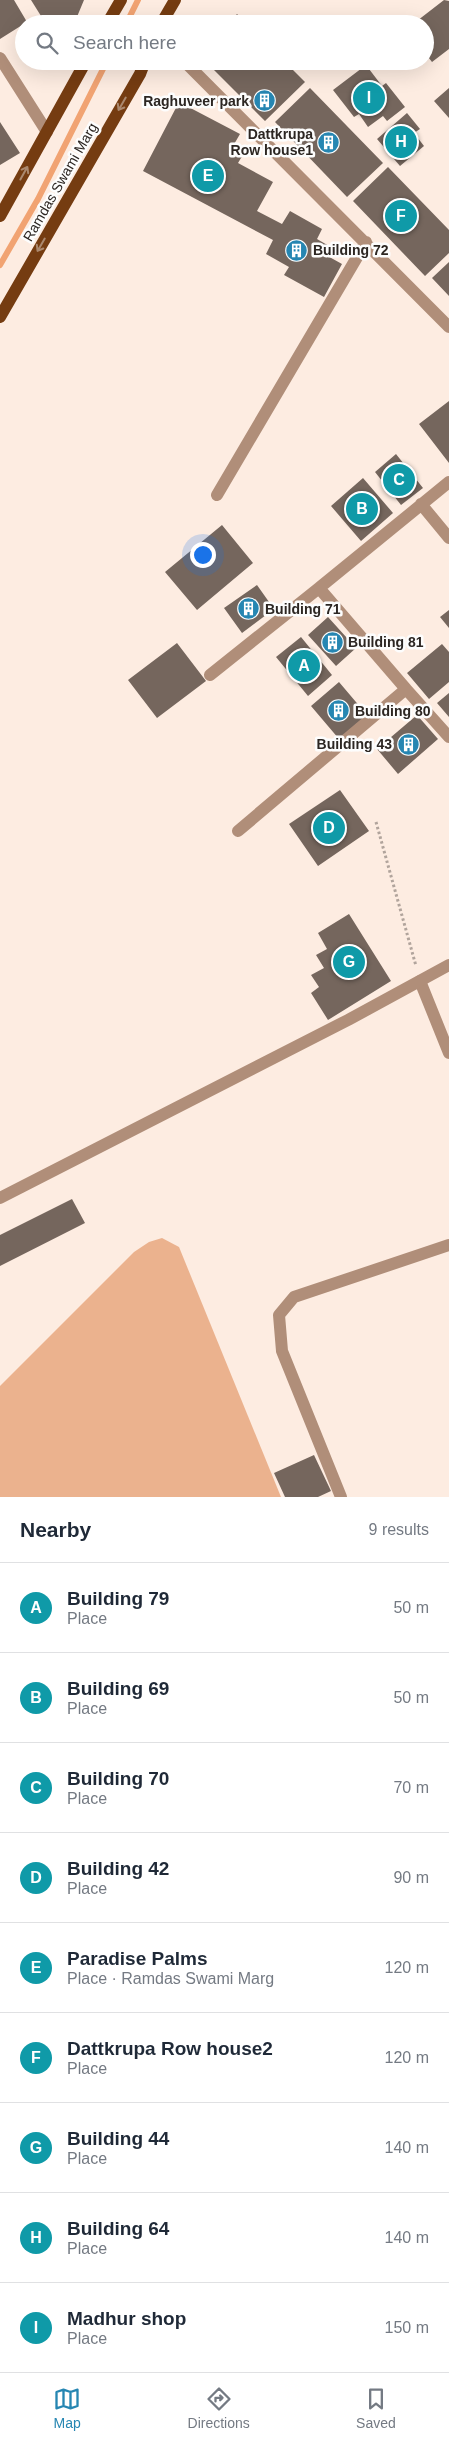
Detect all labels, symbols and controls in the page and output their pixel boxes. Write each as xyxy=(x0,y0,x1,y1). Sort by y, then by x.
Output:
search box xyxy=(15,15,434,70)
icon: search xyxy=(33,29,61,57)
text: Search here xyxy=(73,32,177,53)
pin: I xyxy=(353,79,385,117)
building icon: Raghuveer park xyxy=(253,89,277,113)
place label: Raghuveer park xyxy=(143,93,249,109)
one-way arrow xyxy=(117,97,127,111)
street label: Ramdas Swami Marg xyxy=(20,120,100,244)
pin: H xyxy=(385,123,417,161)
place label: Dattkrupa Row house1 xyxy=(231,126,313,158)
building icon: Dattkrupa Row house1 xyxy=(317,130,341,154)
pin: E xyxy=(192,157,224,195)
one-way arrow xyxy=(19,167,29,181)
pin: F xyxy=(385,197,417,235)
one-way arrow xyxy=(36,238,46,252)
building icon: Building 72 xyxy=(285,238,309,262)
place label: Building 72 xyxy=(313,242,389,258)
pin: C xyxy=(383,461,415,499)
pin: B xyxy=(346,490,378,528)
your location xyxy=(190,542,216,568)
building icon: Building 71 xyxy=(237,597,261,621)
place label: Building 71 xyxy=(265,601,341,617)
building icon: Building 81 xyxy=(320,630,344,654)
place label: Building 81 xyxy=(348,634,424,650)
pin: A xyxy=(288,647,320,685)
building icon: Building 80 xyxy=(327,699,351,723)
place label: Building 80 xyxy=(355,703,431,719)
building icon: Building 43 xyxy=(396,732,420,756)
place label: Building 43 xyxy=(317,736,392,752)
pin: D xyxy=(313,809,345,847)
pin: G xyxy=(333,943,365,981)
text: Nearby xyxy=(20,1518,91,1541)
text: 9 results xyxy=(369,1521,429,1538)
text: Building 79 xyxy=(67,1588,169,1609)
text: A xyxy=(30,1599,42,1616)
text: 50 m xyxy=(393,1599,429,1616)
text: Place xyxy=(67,1610,107,1627)
text: Building 69 xyxy=(67,1678,169,1699)
text: B xyxy=(30,1689,42,1706)
text: 50 m xyxy=(393,1689,429,1706)
text: Place xyxy=(67,1700,107,1717)
text: Building 70 xyxy=(67,1768,169,1789)
text: C xyxy=(30,1779,42,1796)
text: 70 m xyxy=(393,1779,429,1796)
text: Place xyxy=(67,1790,107,1807)
text: Building 42 xyxy=(67,1858,169,1879)
text: D xyxy=(30,1869,42,1886)
text: 90 m xyxy=(393,1869,429,1886)
text: Place xyxy=(67,1880,107,1897)
text: Paradise Palms xyxy=(67,1948,207,1969)
text: E xyxy=(31,1959,41,1976)
text: 120 m xyxy=(385,1959,429,1976)
text: Place · Ramdas Swami Marg xyxy=(67,1970,274,1987)
text: Dattkrupa Row house2 xyxy=(67,2038,273,2059)
text: F xyxy=(31,2049,41,2066)
text: 120 m xyxy=(385,2049,429,2066)
text: Place xyxy=(67,2060,107,2077)
text: Building 44 xyxy=(67,2128,169,2149)
text: G xyxy=(30,2139,42,2156)
text: 140 m xyxy=(385,2139,429,2156)
text: Place xyxy=(67,2150,107,2167)
text: Building 64 xyxy=(67,2218,169,2239)
text: H xyxy=(30,2229,42,2246)
text: 140 m xyxy=(385,2229,429,2246)
text: Place xyxy=(67,2240,107,2257)
text: Madhur shop xyxy=(67,2308,186,2329)
text: I xyxy=(34,2319,38,2336)
text: 150 m xyxy=(385,2319,429,2336)
text: Place xyxy=(67,2330,107,2347)
tab: Map xyxy=(53,2385,81,2431)
tab: Directions xyxy=(188,2385,250,2431)
tab: Saved xyxy=(356,2385,396,2431)

